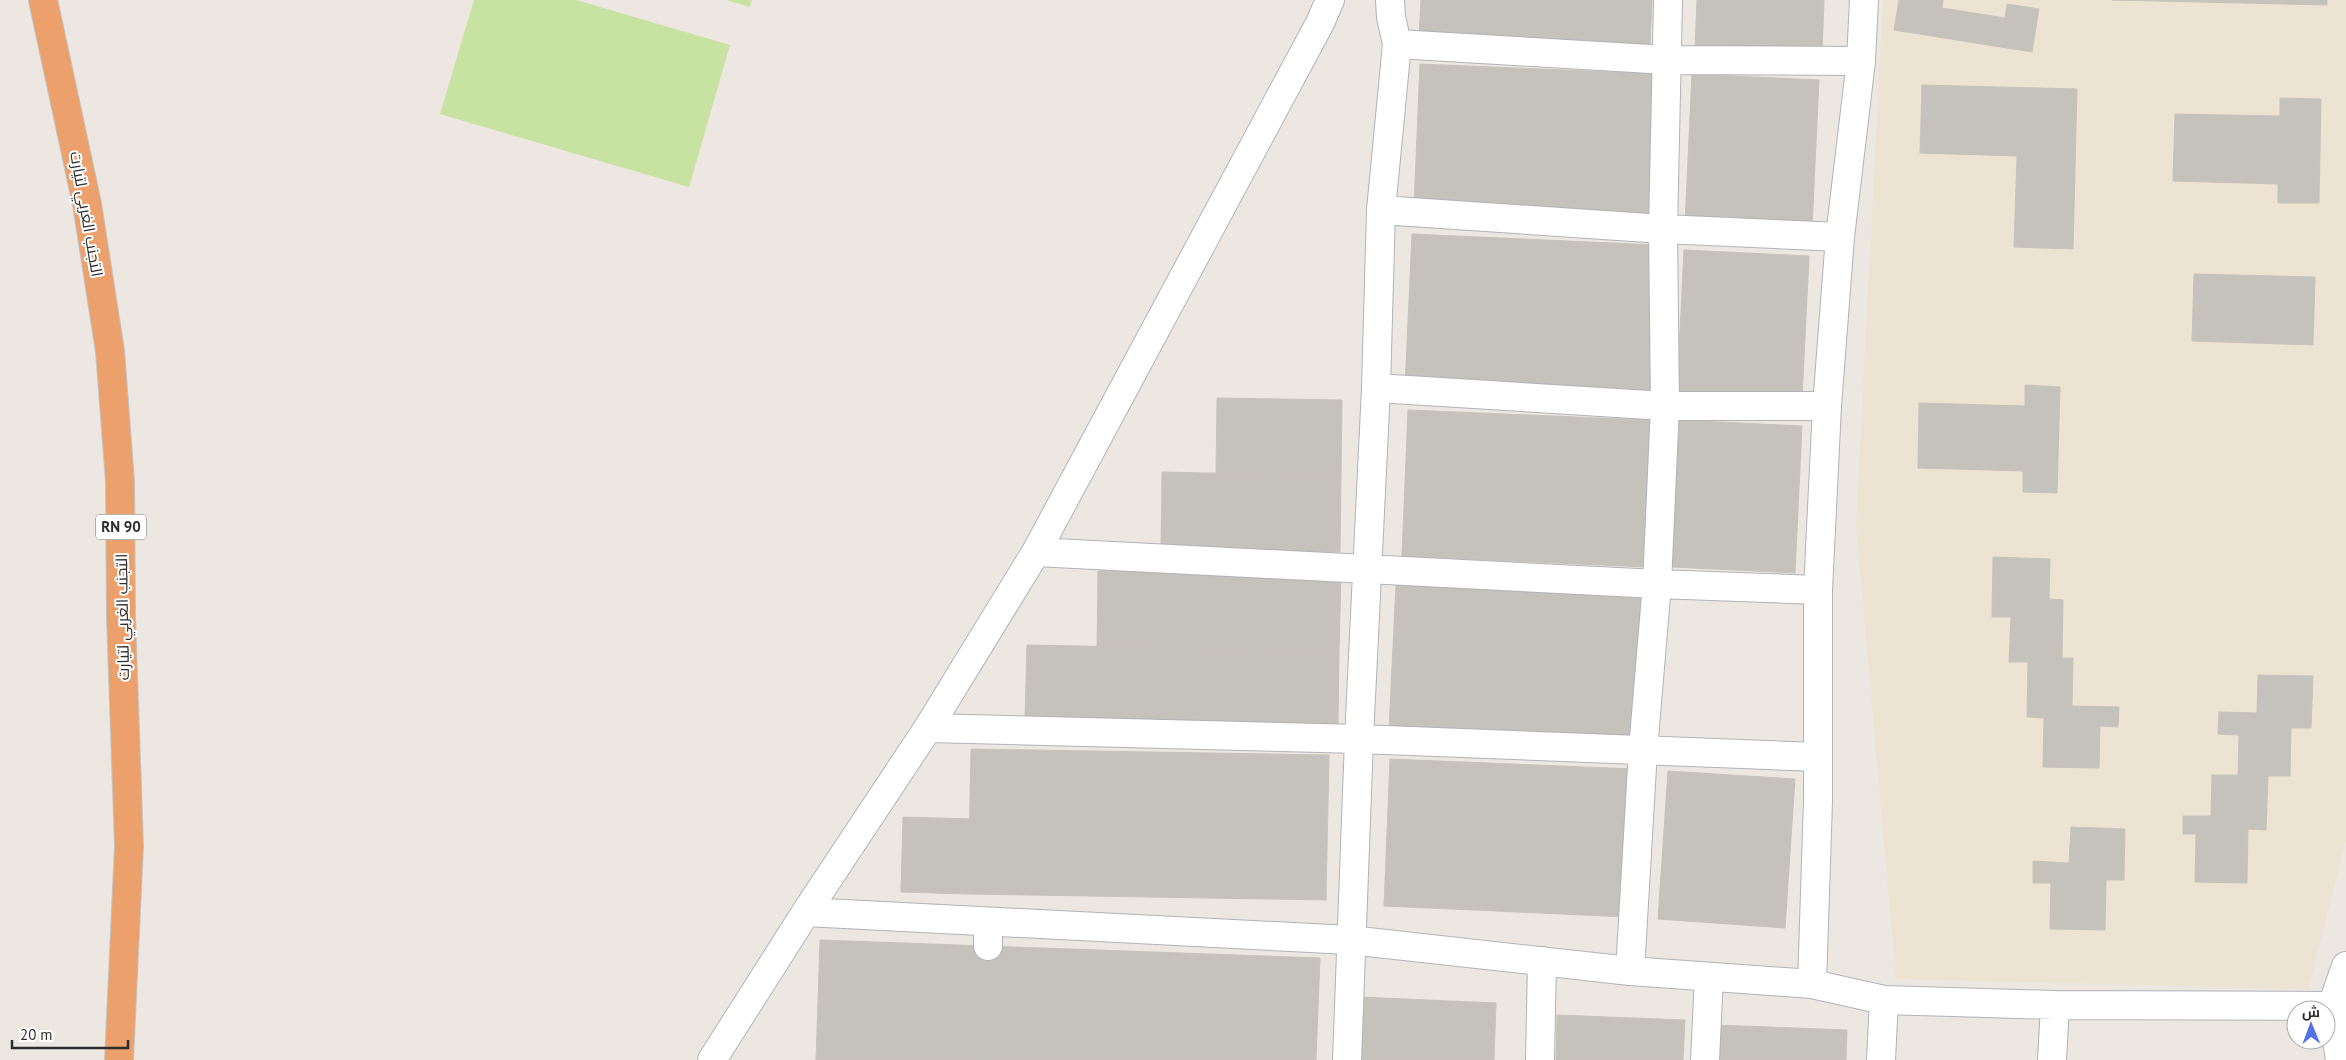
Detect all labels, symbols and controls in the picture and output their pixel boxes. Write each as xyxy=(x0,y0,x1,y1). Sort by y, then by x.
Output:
street label: التجنب الغربي لتيارت xyxy=(62,150,108,279)
road number: RN 90 xyxy=(96,514,146,540)
street label: التجنب الغربي لتيارت xyxy=(111,553,137,681)
north arrow xyxy=(2286,1000,2336,1050)
text: ش xyxy=(2302,1003,2320,1021)
scale bar xyxy=(12,1018,129,1050)
text: 20 m xyxy=(20,1025,53,1044)

